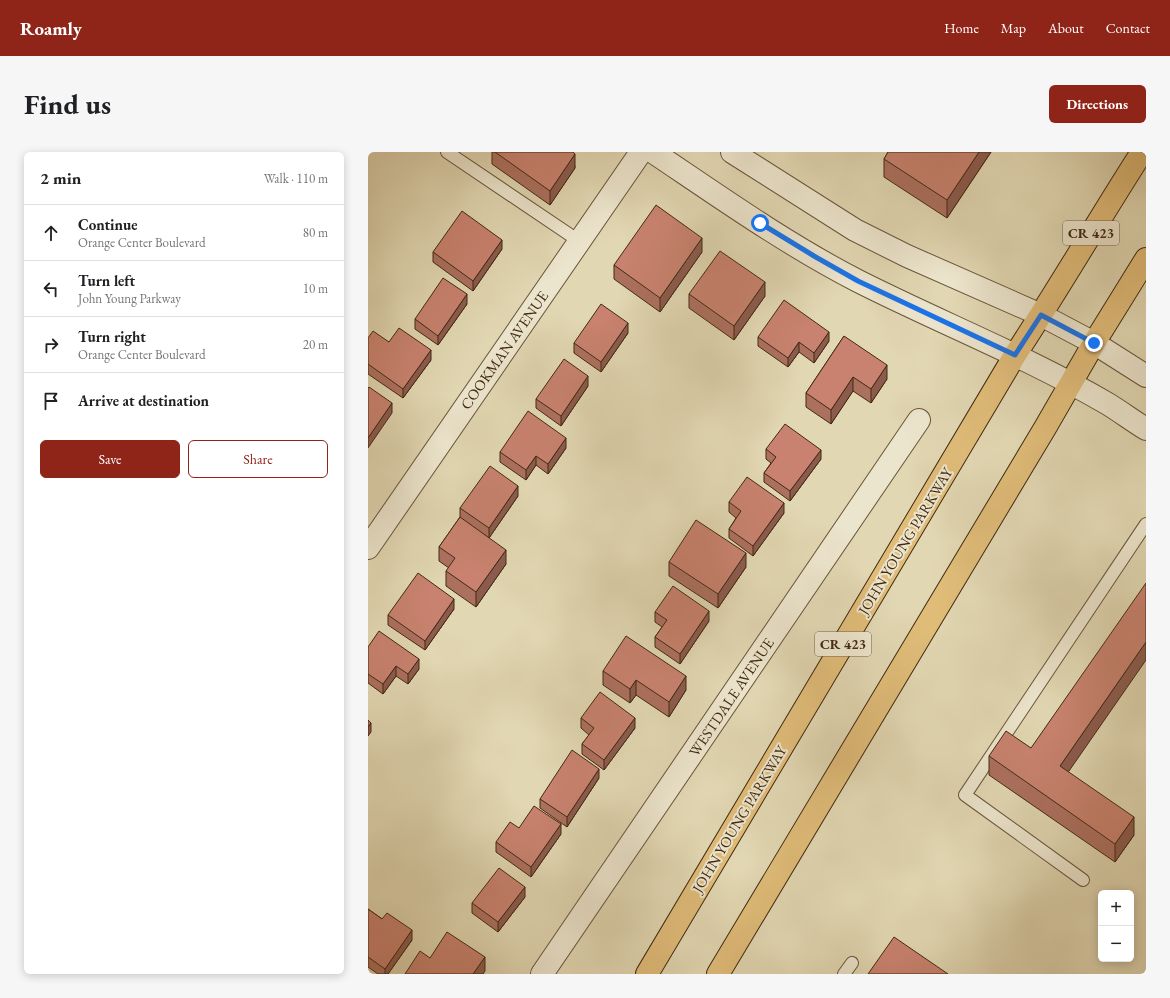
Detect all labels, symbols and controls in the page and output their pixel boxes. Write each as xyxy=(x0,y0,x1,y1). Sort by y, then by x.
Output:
text: Roamly xyxy=(20,16,82,41)
text: Home xyxy=(944,19,979,37)
text: Map xyxy=(1001,19,1026,37)
text: About xyxy=(1048,19,1084,37)
text: Contact xyxy=(1106,19,1150,37)
button: Directions xyxy=(1049,85,1146,123)
text: Find us xyxy=(24,86,111,122)
text: 2 min xyxy=(40,167,81,189)
text: Walk · 110 m xyxy=(264,170,328,187)
route start xyxy=(751,214,769,232)
text: Continue xyxy=(78,215,138,234)
road number: CR 423 xyxy=(1063,221,1119,245)
icon: ahead xyxy=(40,222,62,244)
text: 80 m xyxy=(303,224,328,241)
text: Orange Center Boulevard xyxy=(78,234,206,251)
text: Turn left xyxy=(78,271,135,290)
icon: left xyxy=(40,278,62,300)
text: 10 m xyxy=(303,280,328,297)
street label: COOKMAN AVENUE xyxy=(456,286,552,413)
text: John Young Parkway xyxy=(78,290,181,307)
text: Turn right xyxy=(78,327,146,346)
icon: right xyxy=(40,334,62,356)
route end xyxy=(1085,334,1103,352)
text: 20 m xyxy=(303,336,328,353)
text: Orange Center Boulevard xyxy=(78,346,206,363)
icon: arrive xyxy=(40,390,62,412)
text: Arrive at destination xyxy=(78,391,209,410)
button: Save xyxy=(40,440,180,478)
button: Share xyxy=(188,440,328,478)
street label: JOHN YOUNG PARKWAY xyxy=(853,463,957,620)
road number: CR 423 xyxy=(815,632,871,656)
street label: WESTDALE AVENUE xyxy=(684,634,778,760)
street label: JOHN YOUNG PARKWAY xyxy=(687,741,791,898)
map controls xyxy=(1098,890,1134,962)
button: + xyxy=(1098,890,1134,926)
button: − xyxy=(1098,926,1134,962)

